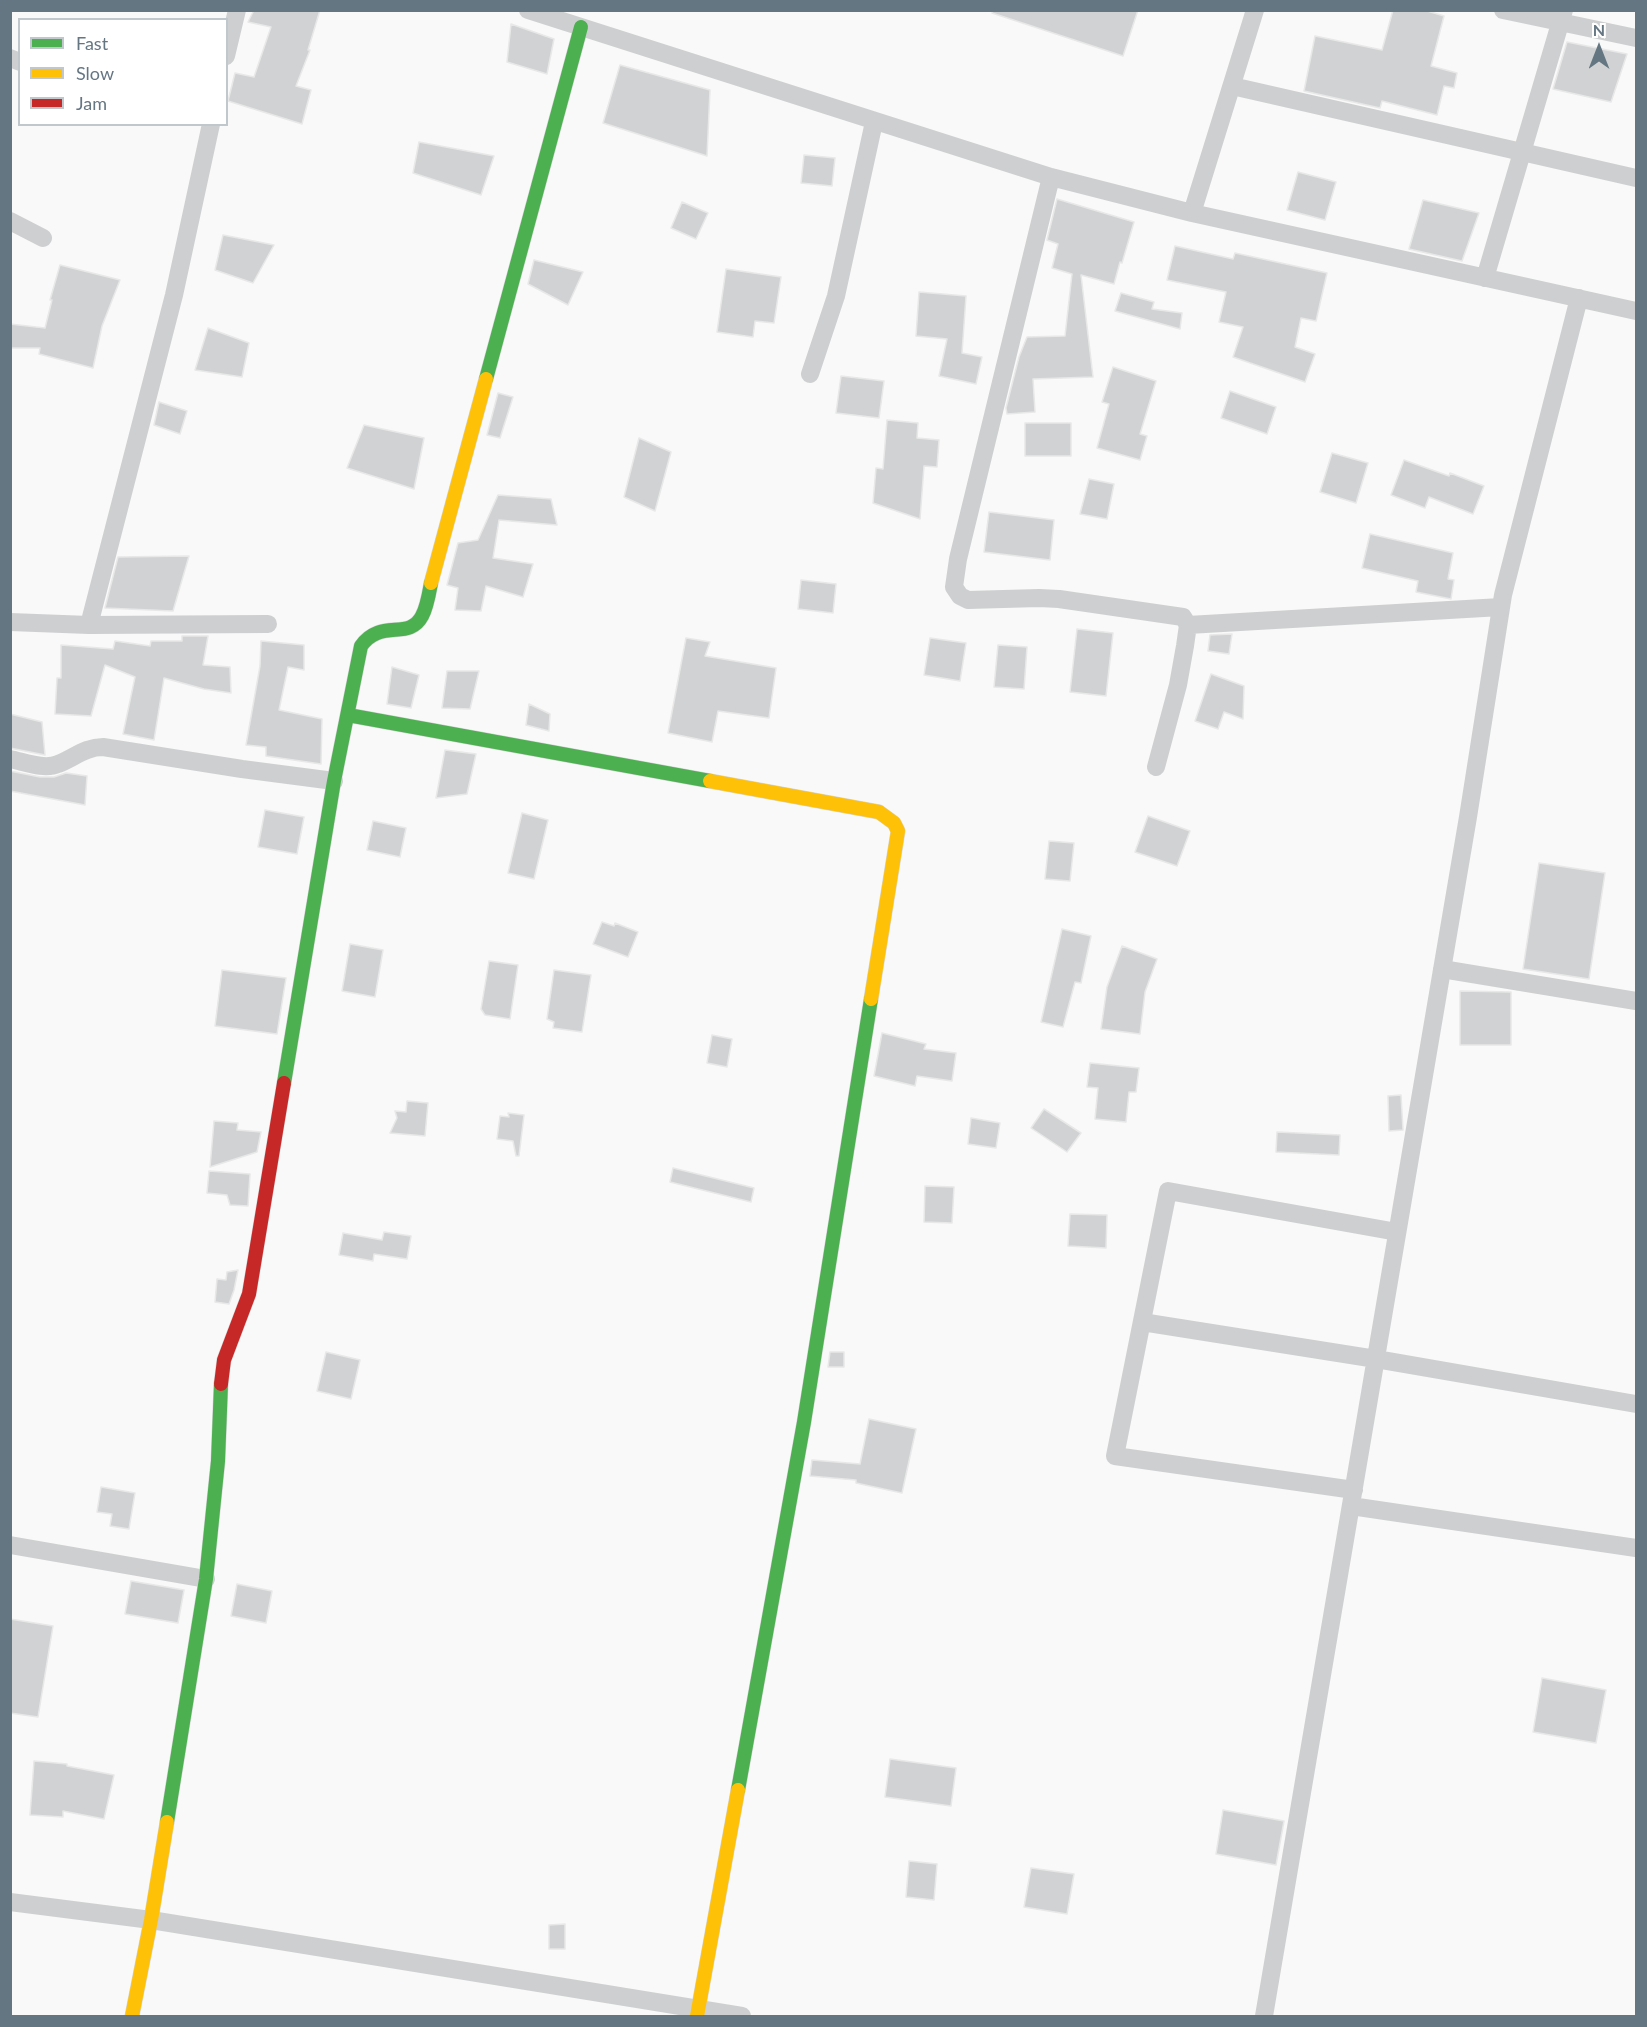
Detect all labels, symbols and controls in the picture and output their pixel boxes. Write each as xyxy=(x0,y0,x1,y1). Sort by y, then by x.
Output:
legend xyxy=(18,18,228,126)
north arrow xyxy=(1569,18,1629,78)
text: N xyxy=(1593,20,1605,39)
text: Fast xyxy=(76,32,108,54)
text: Slow xyxy=(76,62,114,84)
text: Jam xyxy=(76,92,107,114)

